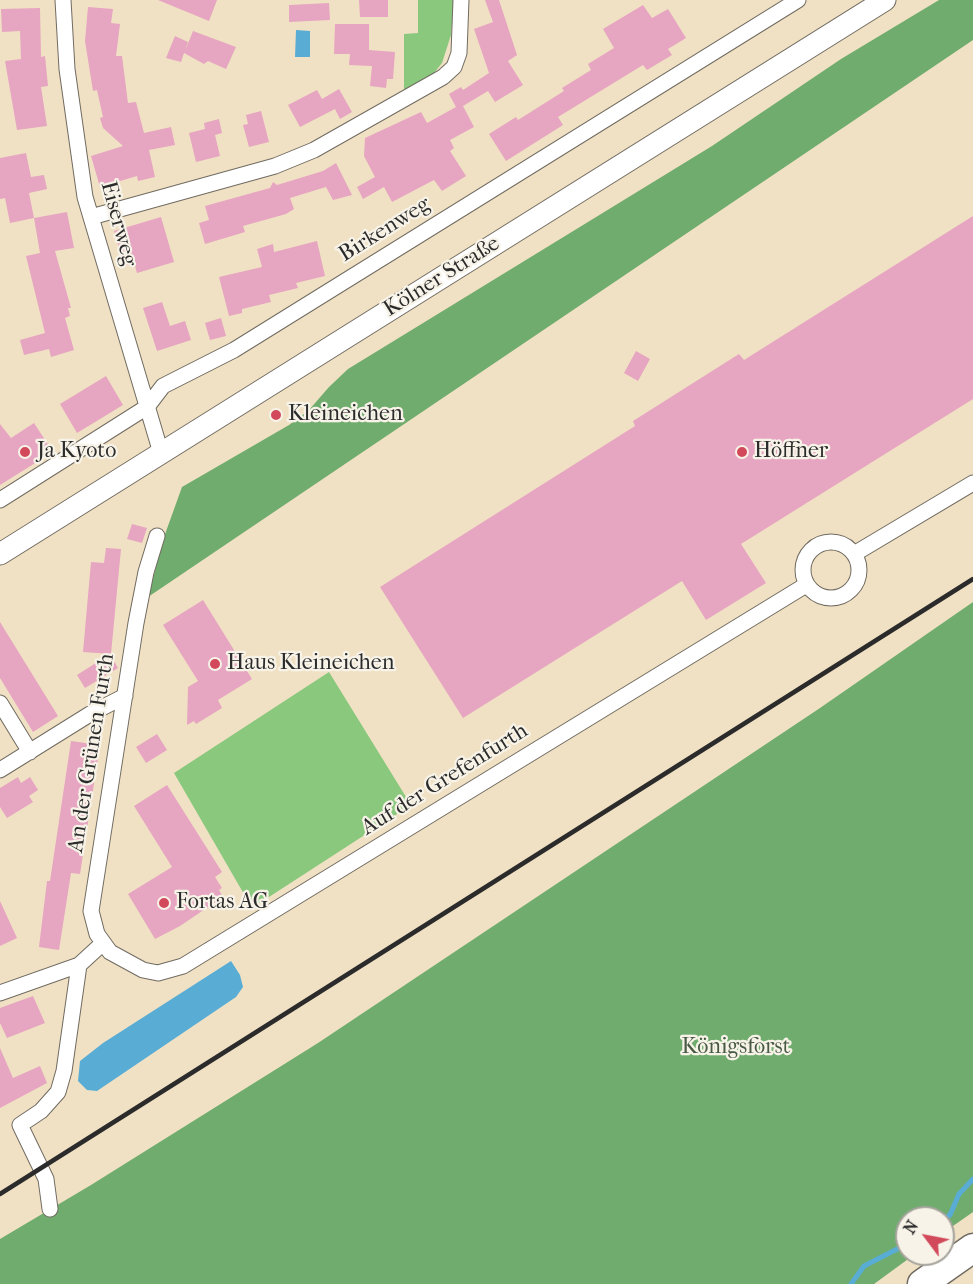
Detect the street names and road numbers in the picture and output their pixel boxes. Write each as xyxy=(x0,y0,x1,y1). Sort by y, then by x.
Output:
street label: Eiserweg xyxy=(94,179,142,269)
street label: Birkenweg xyxy=(334,192,436,268)
street label: Kölner Straße xyxy=(379,231,505,323)
street label: An der Grünen Furth xyxy=(63,652,121,854)
street label: Auf der Grefenfurth xyxy=(357,718,533,842)

